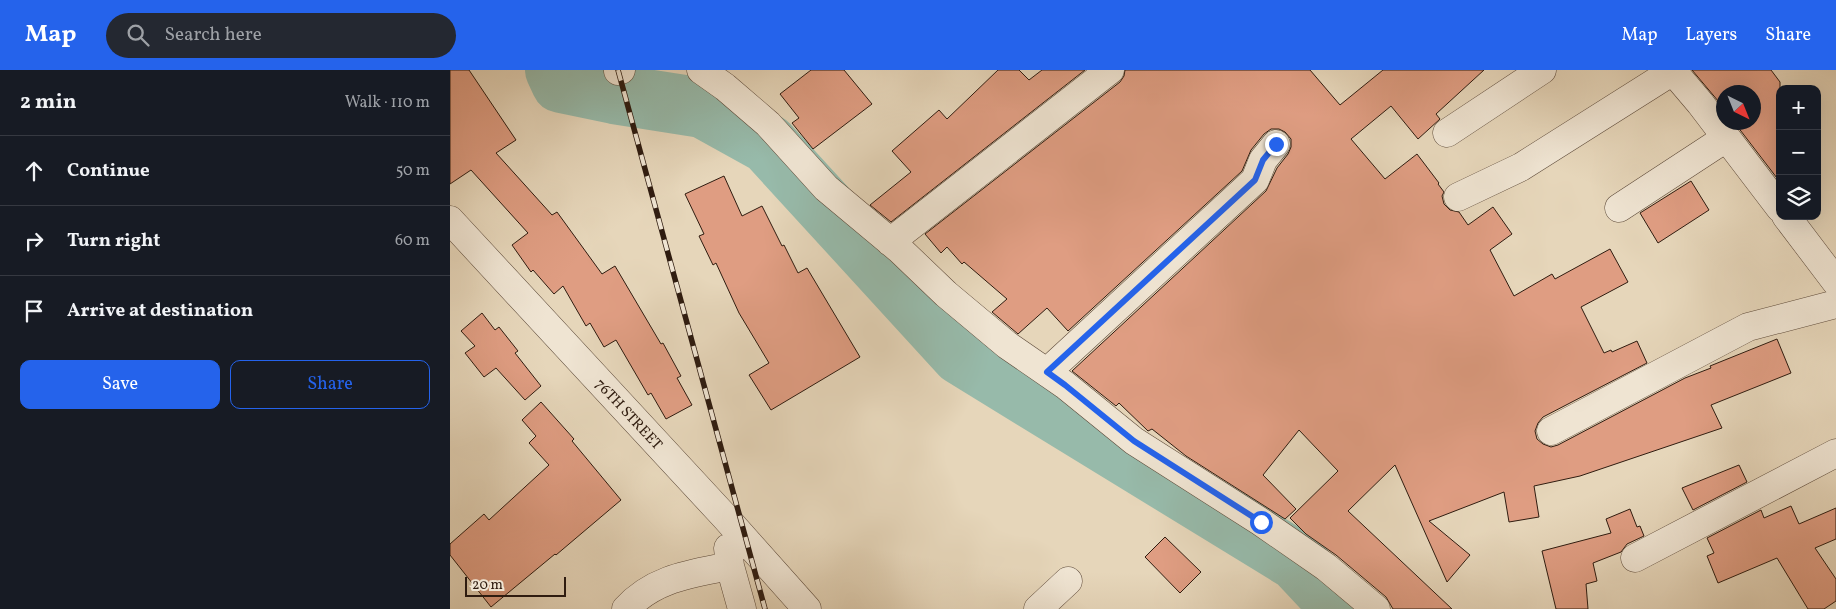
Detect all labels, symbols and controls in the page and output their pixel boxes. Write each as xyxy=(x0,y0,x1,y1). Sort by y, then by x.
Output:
search box xyxy=(106,13,456,58)
text: Map xyxy=(25,18,76,52)
icon: search xyxy=(124,21,152,49)
text: Search here xyxy=(164,22,262,48)
text: Map xyxy=(1621,23,1657,48)
text: Layers xyxy=(1685,23,1737,48)
text: Share xyxy=(1765,23,1811,48)
north arrow xyxy=(1716,85,1761,130)
map controls xyxy=(1776,85,1821,220)
button: + xyxy=(1776,85,1821,130)
text: 2 min xyxy=(20,88,77,117)
text: Walk · 110 m xyxy=(345,92,430,114)
button: − xyxy=(1776,130,1821,175)
route end xyxy=(1265,133,1288,156)
icon: ahead xyxy=(20,157,48,185)
text: Continue xyxy=(67,158,150,184)
text: 50 m xyxy=(396,160,430,182)
button: layers xyxy=(1776,175,1821,220)
icon: right xyxy=(20,227,48,255)
text: Turn right xyxy=(67,228,160,254)
text: 60 m xyxy=(395,230,430,252)
icon: arrive xyxy=(20,297,48,325)
text: Arrive at destination xyxy=(67,298,253,324)
button: Save xyxy=(20,360,220,409)
button: Share xyxy=(230,360,430,409)
street label: 76TH STREET xyxy=(589,375,667,455)
route start xyxy=(1250,511,1273,534)
scale bar xyxy=(465,574,566,597)
text: 20 m xyxy=(472,576,503,595)

